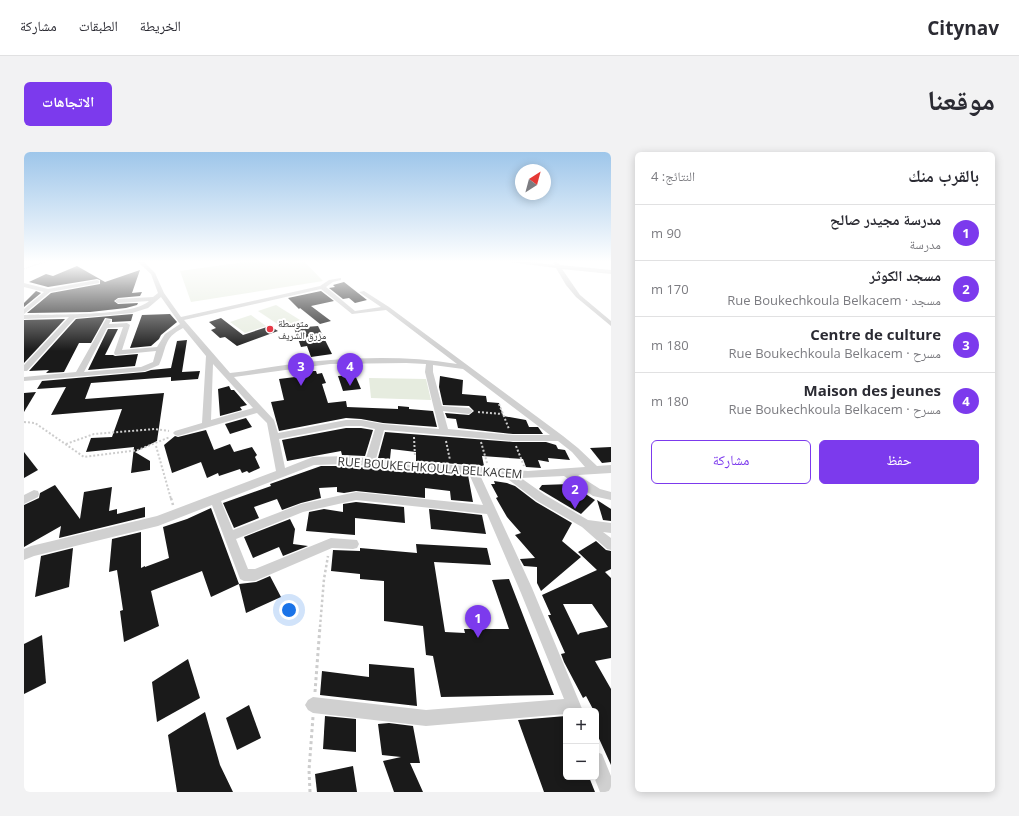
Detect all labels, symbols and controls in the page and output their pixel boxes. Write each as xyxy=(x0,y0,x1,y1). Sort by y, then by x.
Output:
text: Citynav xyxy=(927,15,999,41)
text: مشاركة xyxy=(20,16,57,35)
text: الطبقات xyxy=(79,16,118,35)
text: الخريطة xyxy=(140,16,181,35)
text: موقعنا xyxy=(927,80,995,118)
button: الاتجاهات xyxy=(24,82,112,126)
north arrow xyxy=(515,164,551,200)
text: بالقرب منك xyxy=(908,164,979,187)
text: النتائج: 4 xyxy=(651,167,695,185)
text: مدرسة مجيدر صالح xyxy=(830,209,941,229)
text: 90 m xyxy=(651,224,681,242)
text: 1 xyxy=(962,224,970,242)
text: مدرسة xyxy=(909,235,941,253)
text: مسجد الكوثر xyxy=(870,265,941,285)
text: 170 m xyxy=(651,280,689,298)
text: 2 xyxy=(962,280,970,298)
text: مسجد · Rue Boukechkoula Belkacem xyxy=(727,291,941,309)
place label: متوسطة مزرق الشريف xyxy=(278,316,327,342)
marker: متوسطة مزرق الشريف xyxy=(265,324,275,334)
text: Centre de culture xyxy=(810,324,941,344)
text: 180 m xyxy=(651,336,689,354)
text: 3 xyxy=(962,336,970,354)
text: مسرح · Rue Boukechkoula Belkacem xyxy=(728,344,941,362)
pin: 3 xyxy=(288,353,314,386)
pin: 4 xyxy=(337,353,363,386)
text: Maison des jeunes xyxy=(804,380,941,400)
text: 180 m xyxy=(651,392,689,410)
text: 4 xyxy=(962,392,970,410)
text: مسرح · Rue Boukechkoula Belkacem xyxy=(728,400,941,418)
button: مشاركة xyxy=(651,440,811,484)
button: حفظ xyxy=(819,440,979,484)
street label: RUE BOUKECHKOULA BELKACEM xyxy=(337,453,523,482)
pin: 2 xyxy=(562,476,588,509)
your location xyxy=(279,600,299,620)
pin: 1 xyxy=(465,605,491,638)
map controls xyxy=(563,708,599,780)
button: + xyxy=(563,708,599,744)
button: − xyxy=(563,744,599,780)

